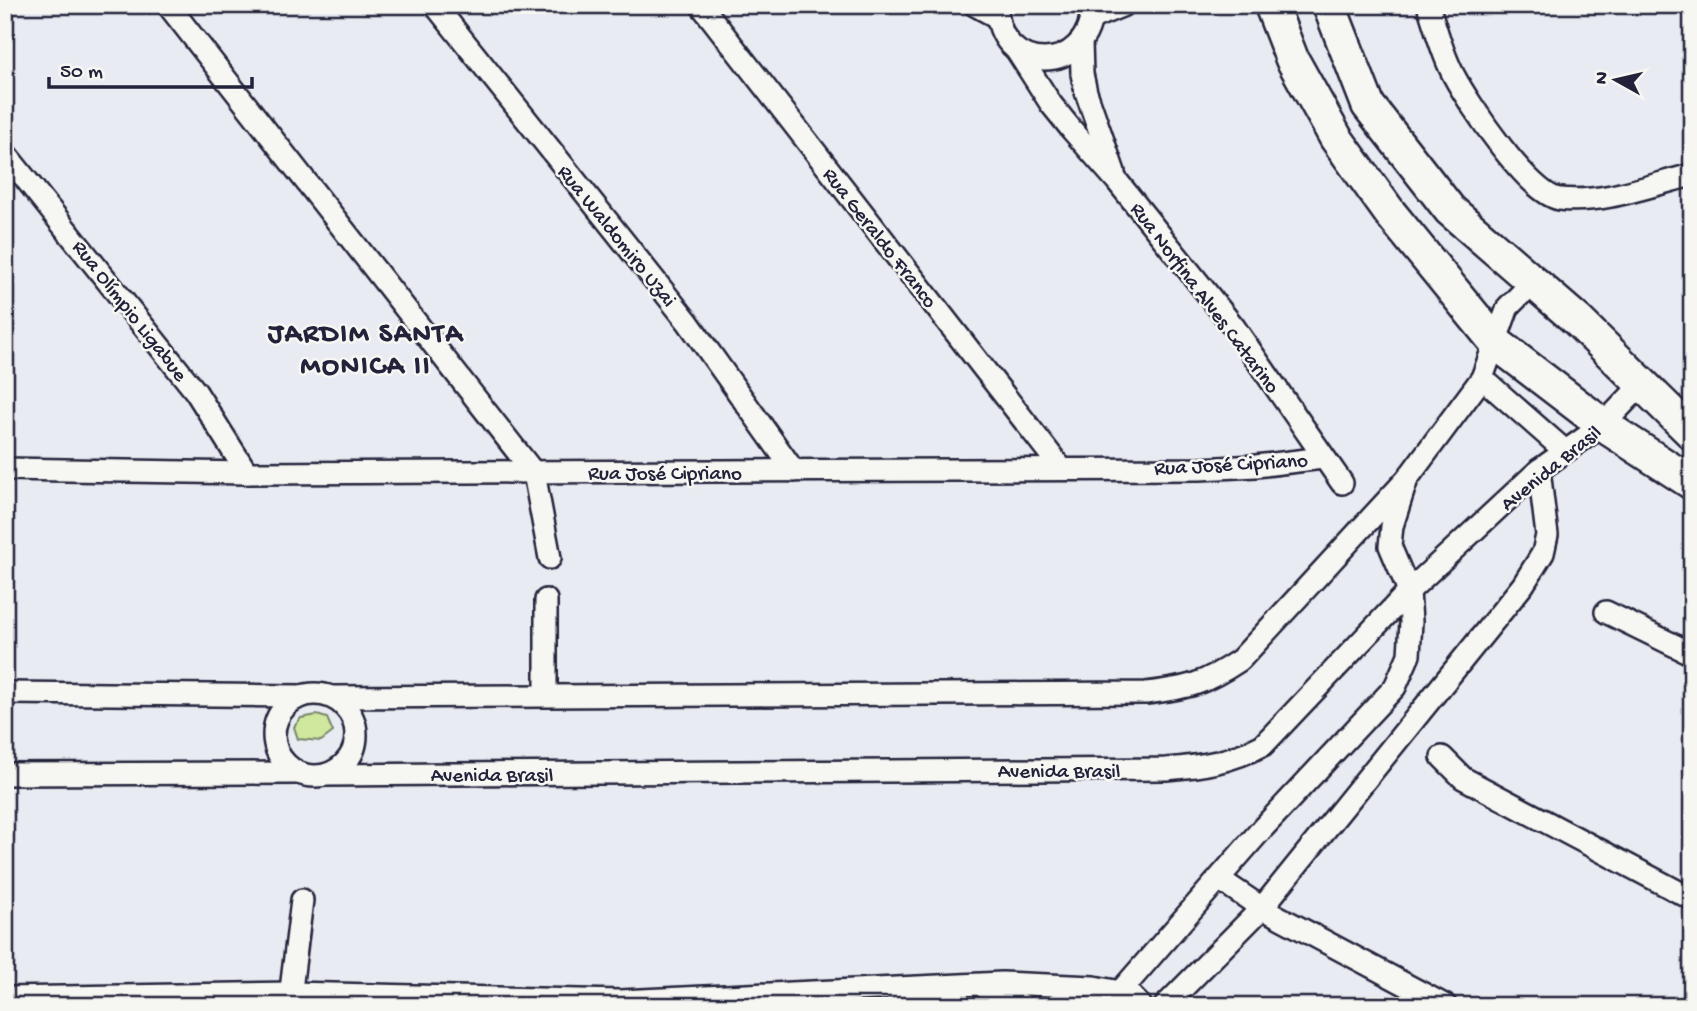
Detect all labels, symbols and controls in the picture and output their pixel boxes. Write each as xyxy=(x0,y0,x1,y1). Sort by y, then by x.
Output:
scale bar xyxy=(49,46,252,90)
north arrow xyxy=(1582,46,1652,116)
text: 50 m xyxy=(60,61,103,86)
text: N xyxy=(1590,70,1615,86)
street label: Rua Waldomiro Uzai xyxy=(550,161,680,313)
street label: Rua Geraldo Franco xyxy=(816,164,941,314)
street label: Rua Norfina Alves Catarino xyxy=(1123,199,1283,400)
street label: Rua Olímpio Ligabue xyxy=(65,236,192,389)
district label: JARDIM SANTA MONICA II xyxy=(267,319,465,384)
street label: Avenida Brasil xyxy=(1497,421,1608,518)
street label: Rua José Cipriano xyxy=(1154,450,1309,483)
street label: Rua José Cipriano xyxy=(588,463,742,488)
street label: Avenida Brasil xyxy=(998,761,1120,786)
street label: Avenida Brasil xyxy=(431,765,553,790)

